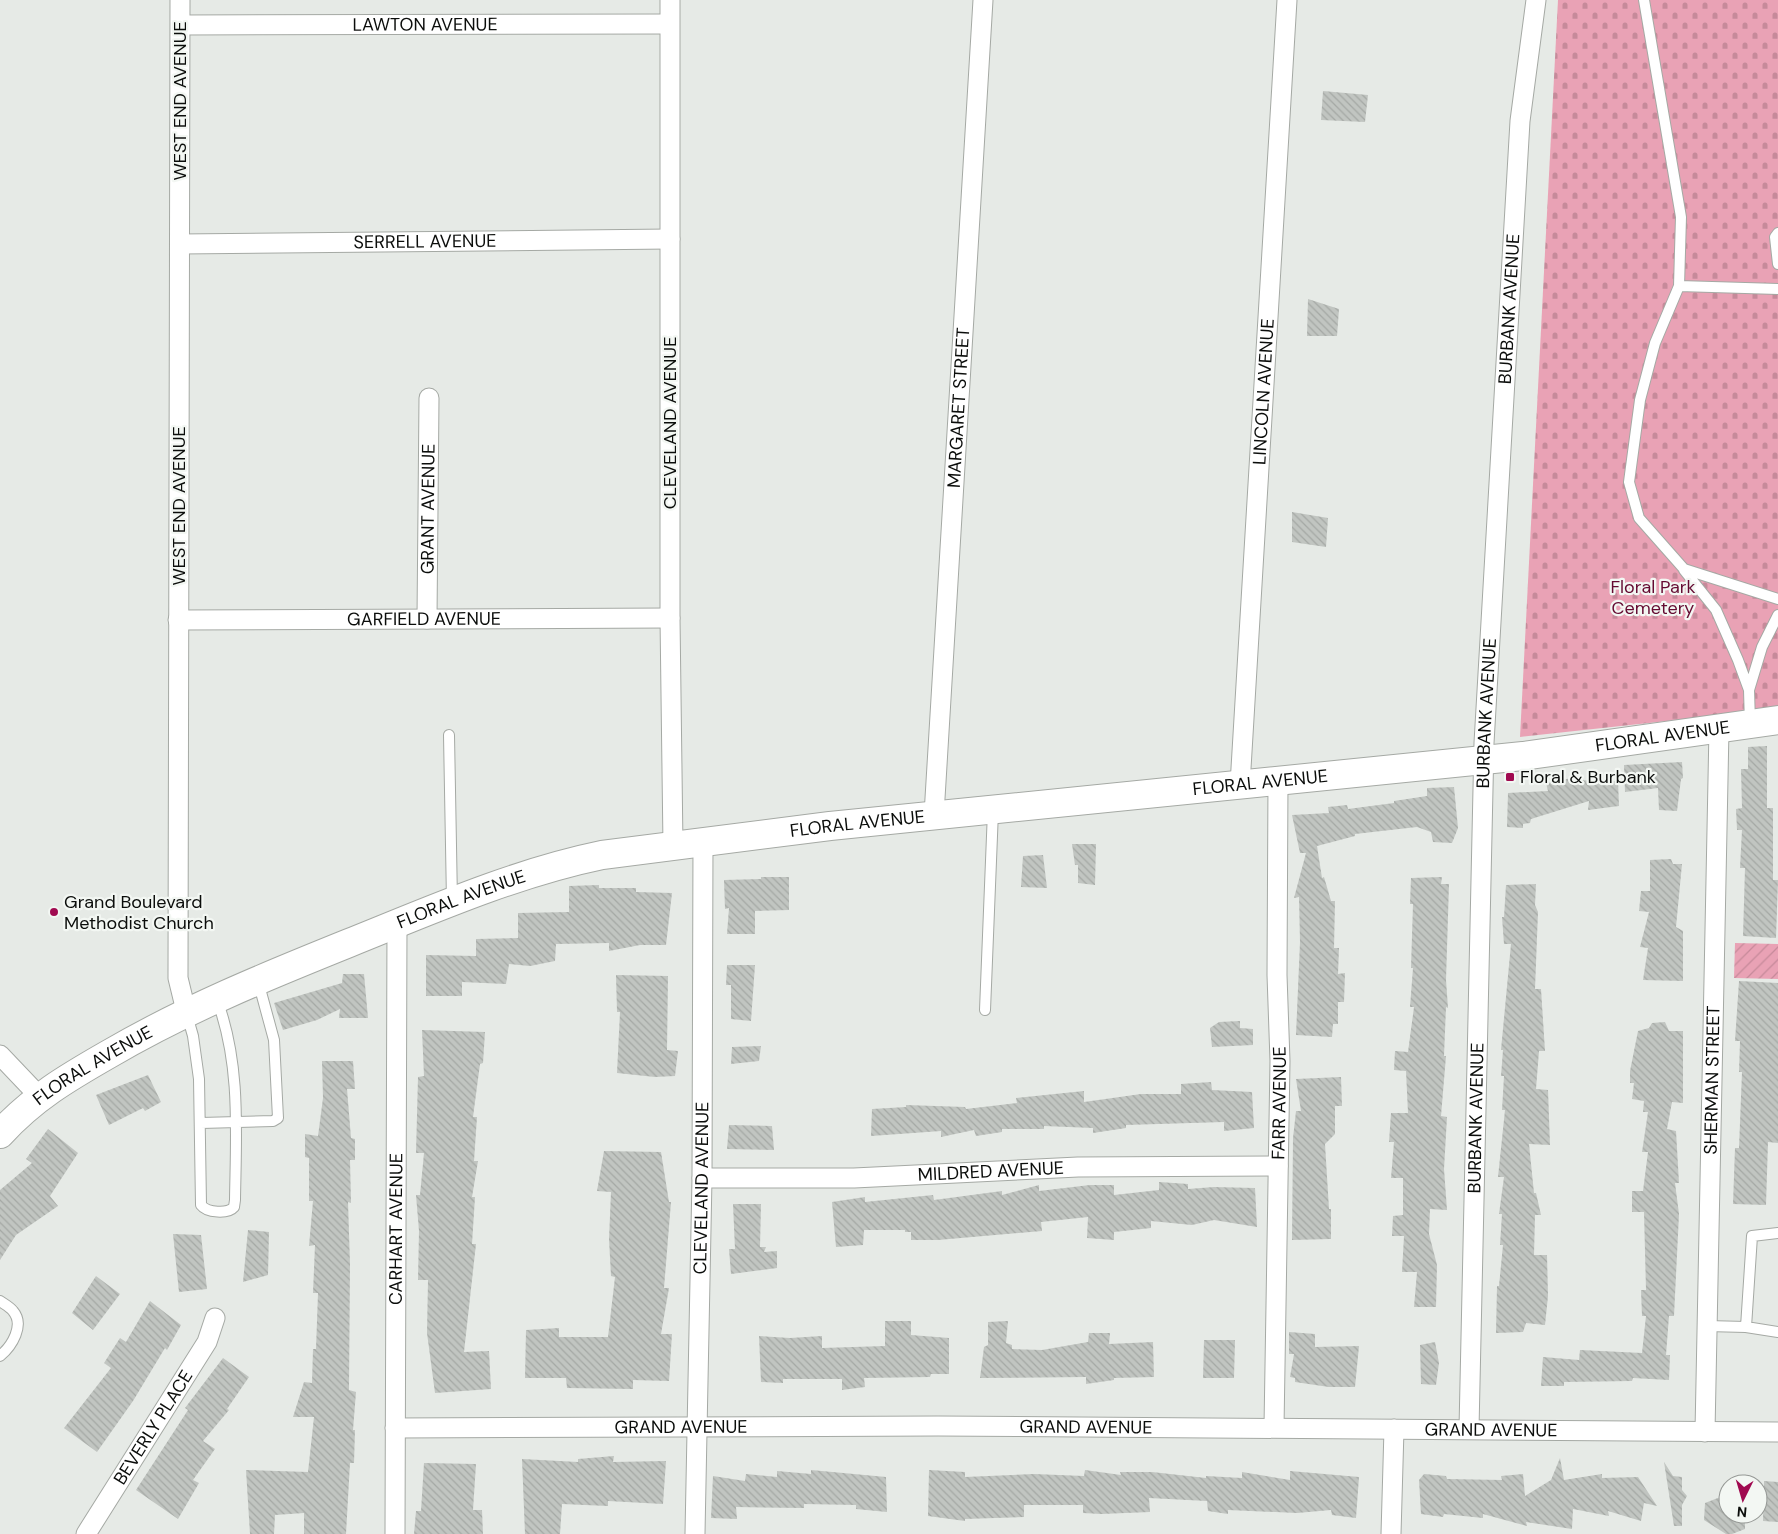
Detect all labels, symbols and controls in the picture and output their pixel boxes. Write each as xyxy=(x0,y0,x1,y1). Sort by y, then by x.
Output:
street label: LAWTON AVENUE xyxy=(352,12,498,37)
street label: WEST END AVENUE xyxy=(168,21,192,181)
street label: SERRELL AVENUE xyxy=(353,229,497,254)
street label: BURBANK AVENUE xyxy=(1493,233,1525,385)
street label: LINCOLN AVENUE xyxy=(1247,318,1280,466)
street label: MARGARET STREET xyxy=(942,327,975,489)
street label: CLEVELAND AVENUE xyxy=(658,337,682,509)
street label: WEST END AVENUE xyxy=(167,426,191,586)
street label: GRANT AVENUE xyxy=(415,444,441,574)
park label: Floral Park Cemetery xyxy=(1610,575,1696,620)
street label: GARFIELD AVENUE xyxy=(347,607,501,631)
street label: BURBANK AVENUE xyxy=(1471,637,1502,789)
street label: FLORAL AVENUE xyxy=(1594,715,1731,758)
street label: FLORAL AVENUE xyxy=(1192,764,1329,801)
place label: Floral & Burbank xyxy=(1520,765,1656,789)
marker: Floral & Burbank xyxy=(1504,771,1516,783)
street label: FLORAL AVENUE xyxy=(788,804,926,843)
street label: FLORAL AVENUE xyxy=(393,864,529,934)
place label: Grand Boulevard Methodist Church xyxy=(64,890,214,935)
marker: Grand Boulevard Methodist Church xyxy=(48,906,60,918)
street label: SHERMAN STREET xyxy=(1699,1005,1725,1155)
street label: FLORAL AVENUE xyxy=(28,1020,157,1111)
street label: BURBANK AVENUE xyxy=(1462,1043,1489,1194)
street label: FARR AVENUE xyxy=(1266,1046,1292,1160)
street label: CLEVELAND AVENUE xyxy=(688,1102,714,1275)
street label: CARHART AVENUE xyxy=(384,1153,408,1305)
street label: MILDRED AVENUE xyxy=(917,1156,1064,1187)
street label: BEVERLY PLACE xyxy=(108,1366,198,1489)
street label: GRAND AVENUE xyxy=(615,1415,747,1439)
street label: GRAND AVENUE xyxy=(1020,1415,1152,1440)
street label: GRAND AVENUE xyxy=(1424,1417,1557,1442)
north arrow xyxy=(1718,1474,1768,1524)
text: N xyxy=(1736,1503,1748,1521)

